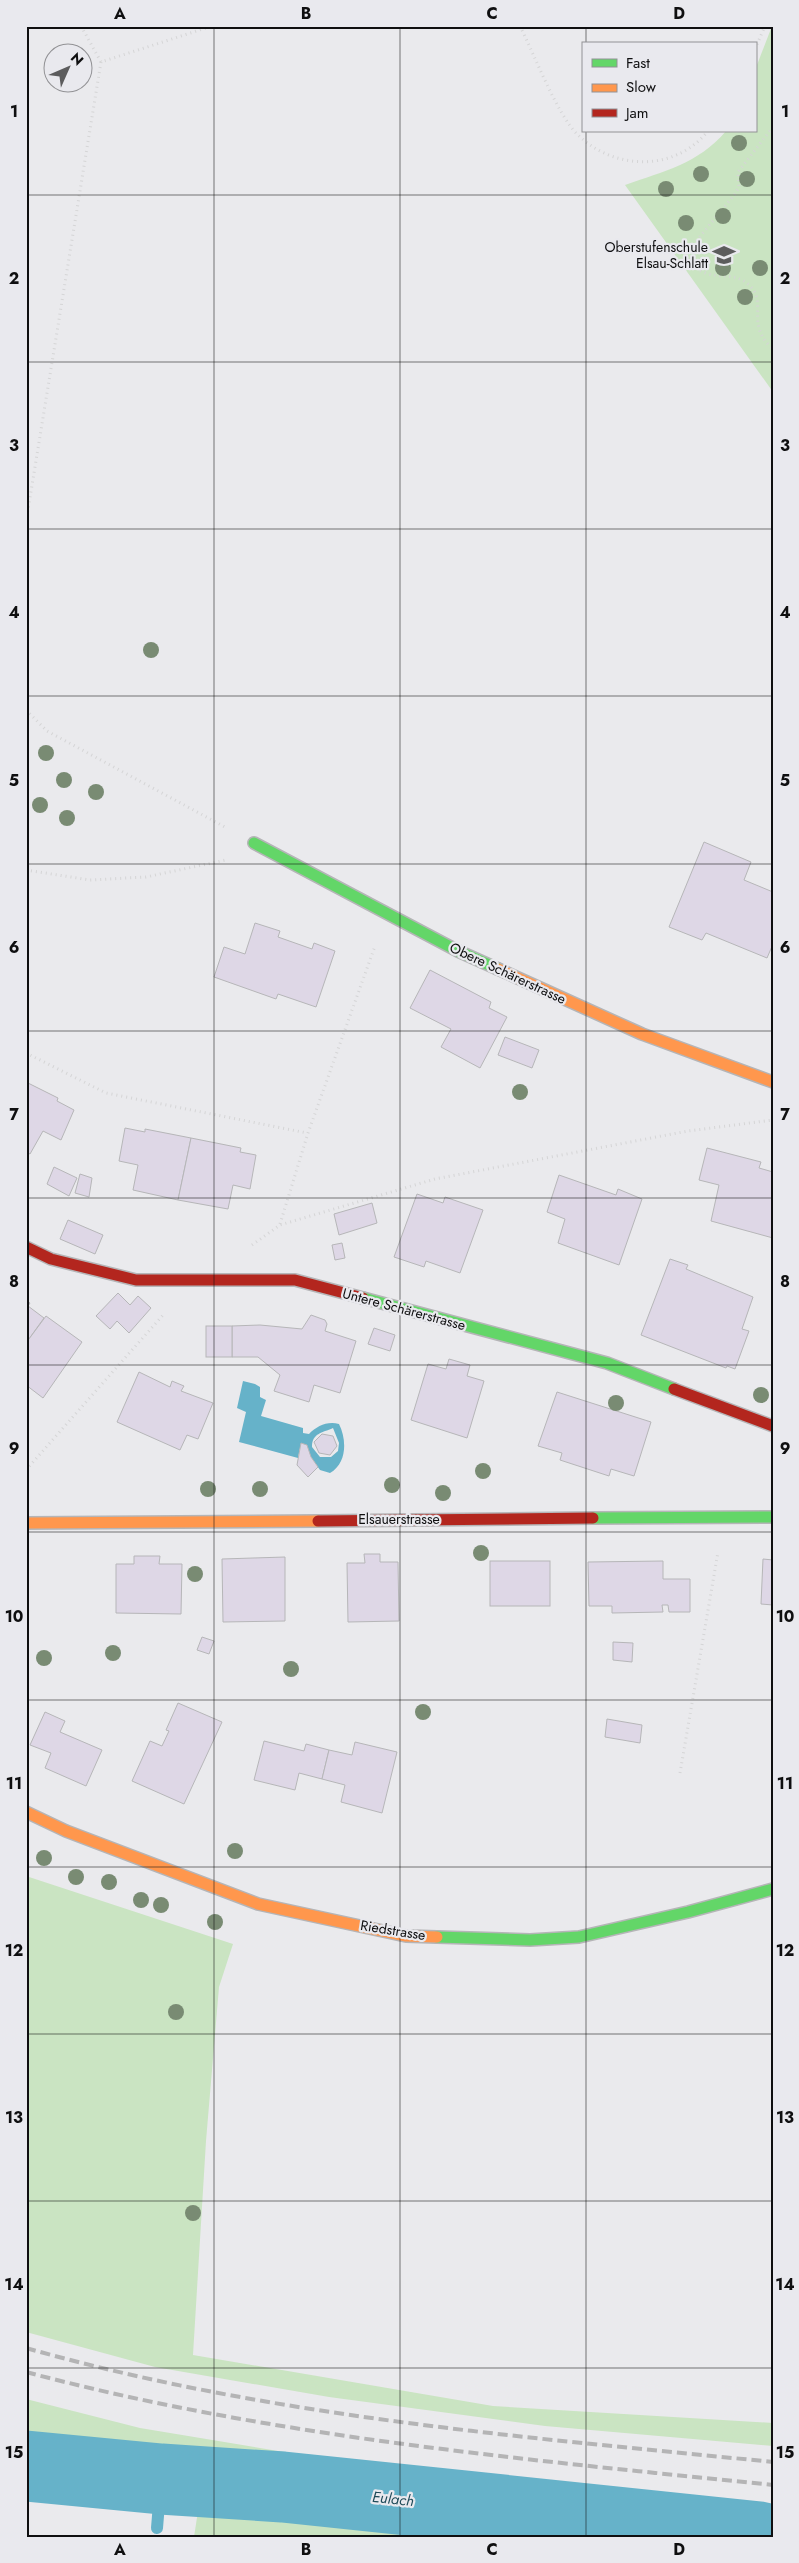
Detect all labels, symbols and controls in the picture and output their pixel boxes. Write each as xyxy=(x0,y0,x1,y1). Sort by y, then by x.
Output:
text: A xyxy=(113,2,126,25)
text: B xyxy=(301,2,311,25)
text: C xyxy=(486,2,498,25)
text: D xyxy=(673,2,685,25)
north arrow xyxy=(42,42,92,92)
legend xyxy=(582,42,756,132)
text: N xyxy=(66,48,88,70)
text: Fast xyxy=(626,52,650,74)
text: Slow xyxy=(626,76,657,98)
text: 1 xyxy=(10,100,18,123)
text: 1 xyxy=(781,100,789,123)
text: Jam xyxy=(624,102,649,124)
place label: Oberstufenschule Elsau-Schlatt xyxy=(605,237,709,273)
school or university icon: Oberstufenschule Elsau-Schlatt xyxy=(711,242,737,268)
text: 2 xyxy=(9,267,19,290)
text: 2 xyxy=(780,267,790,290)
text: 3 xyxy=(9,434,19,457)
text: 3 xyxy=(780,434,790,457)
text: 4 xyxy=(8,601,20,624)
text: 4 xyxy=(779,601,791,624)
text: 5 xyxy=(9,769,19,792)
text: 5 xyxy=(780,769,790,792)
text: 6 xyxy=(9,936,19,959)
text: 6 xyxy=(780,936,790,959)
street label: Obere Schärerstrasse xyxy=(446,937,570,1009)
text: 7 xyxy=(9,1103,19,1126)
text: 7 xyxy=(780,1103,790,1126)
text: 8 xyxy=(9,1270,19,1293)
text: 8 xyxy=(780,1270,790,1293)
street label: Untere Schärerstrasse xyxy=(340,1283,468,1335)
text: 9 xyxy=(9,1437,19,1460)
text: 9 xyxy=(780,1437,790,1460)
street label: Elsauerstrasse xyxy=(358,1509,440,1529)
text: 10 xyxy=(5,1605,23,1628)
text: 10 xyxy=(776,1605,794,1628)
text: 11 xyxy=(6,1772,22,1795)
text: 11 xyxy=(777,1772,793,1795)
street label: Riedstrasse xyxy=(359,1915,427,1945)
text: 12 xyxy=(5,1939,23,1962)
text: 12 xyxy=(776,1939,794,1962)
text: 13 xyxy=(5,2106,23,2129)
text: 13 xyxy=(776,2106,794,2129)
text: 14 xyxy=(4,2273,24,2296)
text: 14 xyxy=(775,2273,795,2296)
text: 15 xyxy=(5,2441,23,2464)
text: 15 xyxy=(776,2441,794,2464)
water label: Eulach xyxy=(371,2486,415,2512)
text: A xyxy=(113,2538,126,2561)
text: B xyxy=(301,2538,311,2561)
text: C xyxy=(486,2538,498,2561)
text: D xyxy=(673,2538,685,2561)

